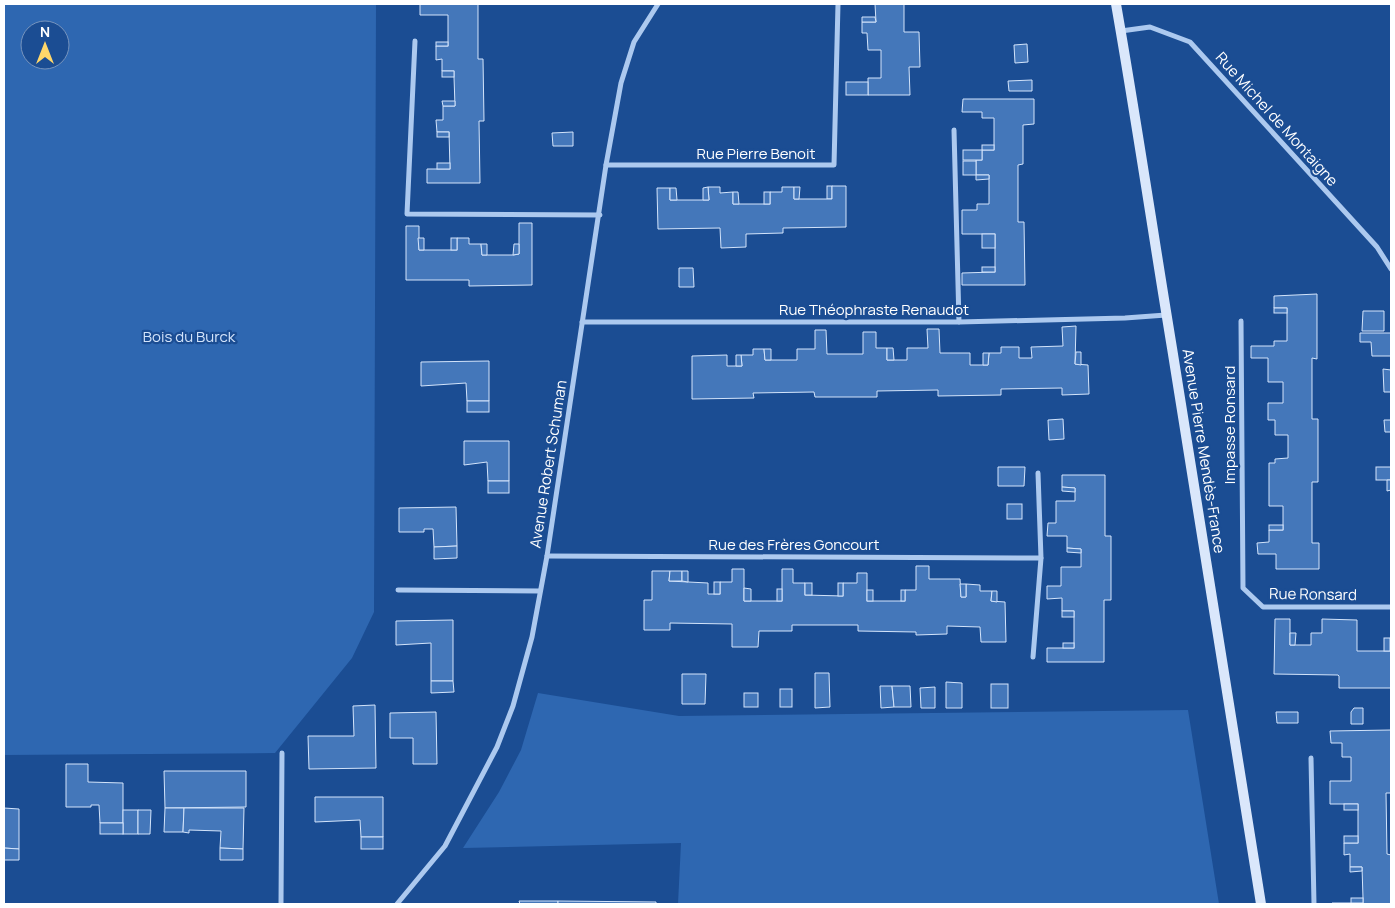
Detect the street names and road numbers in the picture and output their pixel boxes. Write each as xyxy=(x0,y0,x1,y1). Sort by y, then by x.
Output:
street label: Rue Michel de Montaigne xyxy=(1211,47,1343,191)
street label: Rue Pierre Benoit xyxy=(697,143,815,164)
street label: Rue Théophraste Renaudot xyxy=(779,299,969,320)
street label: Avenue Pierre Mendès-France xyxy=(1177,347,1231,555)
street label: Impasse Ronsard xyxy=(1219,366,1240,484)
street label: Avenue Robert Schuman xyxy=(524,378,572,550)
street label: Rue des Frères Goncourt xyxy=(709,534,879,555)
street label: Rue Ronsard xyxy=(1269,583,1357,605)

